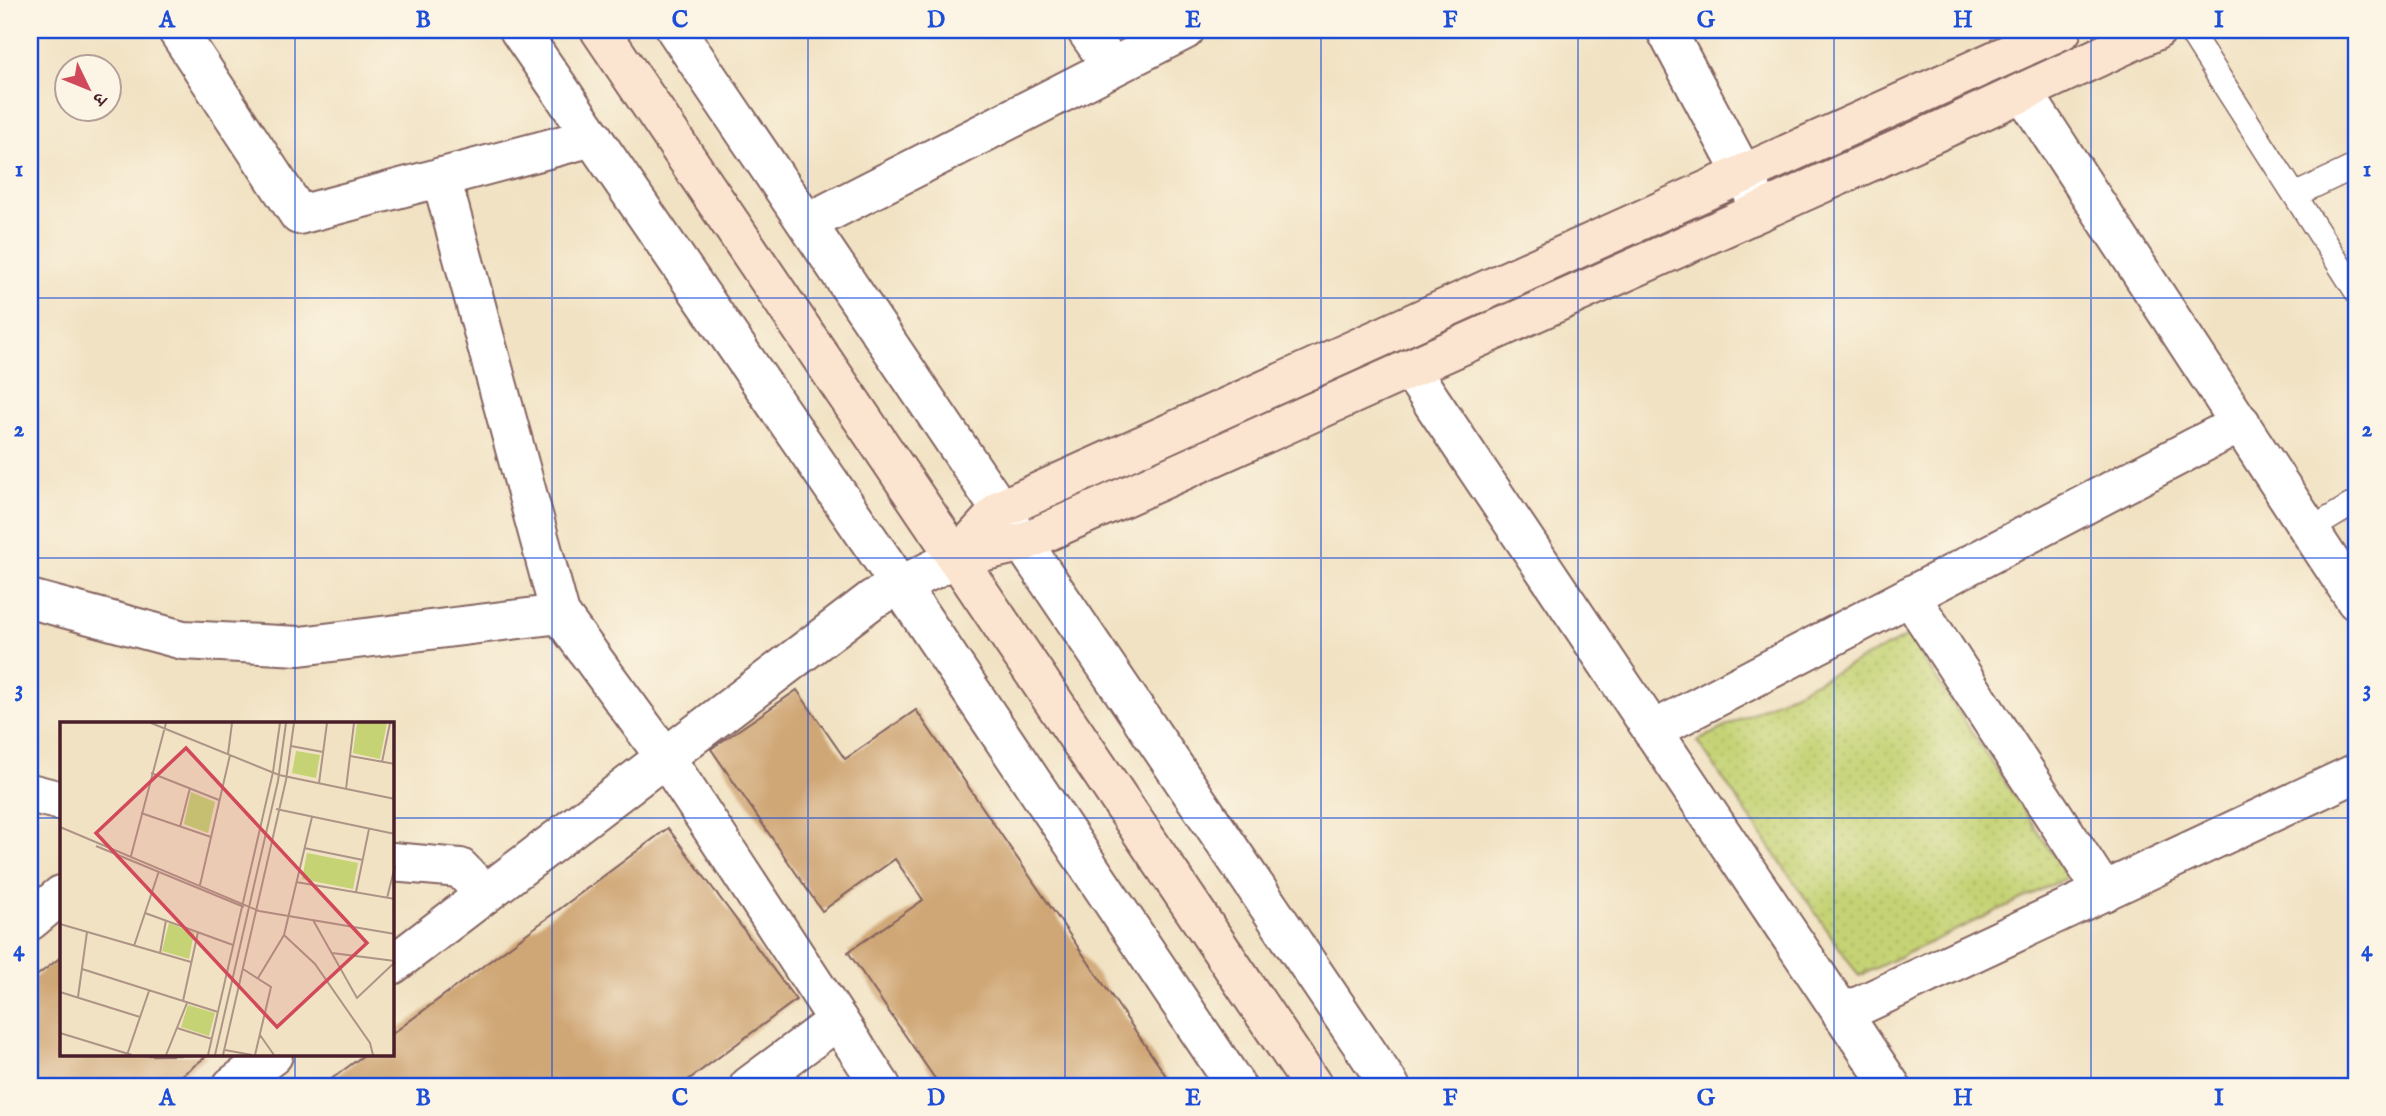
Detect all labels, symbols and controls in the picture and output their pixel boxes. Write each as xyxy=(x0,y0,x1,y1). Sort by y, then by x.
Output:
text: A xyxy=(158,6,176,35)
text: B xyxy=(415,6,431,35)
text: C xyxy=(672,6,689,35)
text: D xyxy=(927,6,945,35)
text: E xyxy=(1185,6,1201,35)
text: F xyxy=(1443,6,1458,35)
text: G xyxy=(1697,6,1716,35)
text: H xyxy=(1953,6,1973,35)
text: I xyxy=(2214,6,2224,35)
north arrow xyxy=(52,52,122,122)
text: उ xyxy=(86,85,112,111)
text: 1 xyxy=(15,155,23,184)
text: 1 xyxy=(2363,155,2371,184)
text: 2 xyxy=(14,415,25,444)
text: 2 xyxy=(2362,415,2373,444)
text: 3 xyxy=(15,675,23,704)
text: 3 xyxy=(2363,675,2371,704)
inset map xyxy=(60,722,394,1056)
text: 4 xyxy=(13,935,25,964)
text: 4 xyxy=(2361,935,2373,964)
text: A xyxy=(158,1084,176,1113)
text: B xyxy=(415,1084,431,1113)
text: C xyxy=(672,1084,689,1113)
text: D xyxy=(927,1084,945,1113)
text: E xyxy=(1185,1084,1201,1113)
text: F xyxy=(1443,1084,1458,1113)
text: G xyxy=(1697,1084,1716,1113)
text: H xyxy=(1953,1084,1973,1113)
text: I xyxy=(2214,1084,2224,1113)

